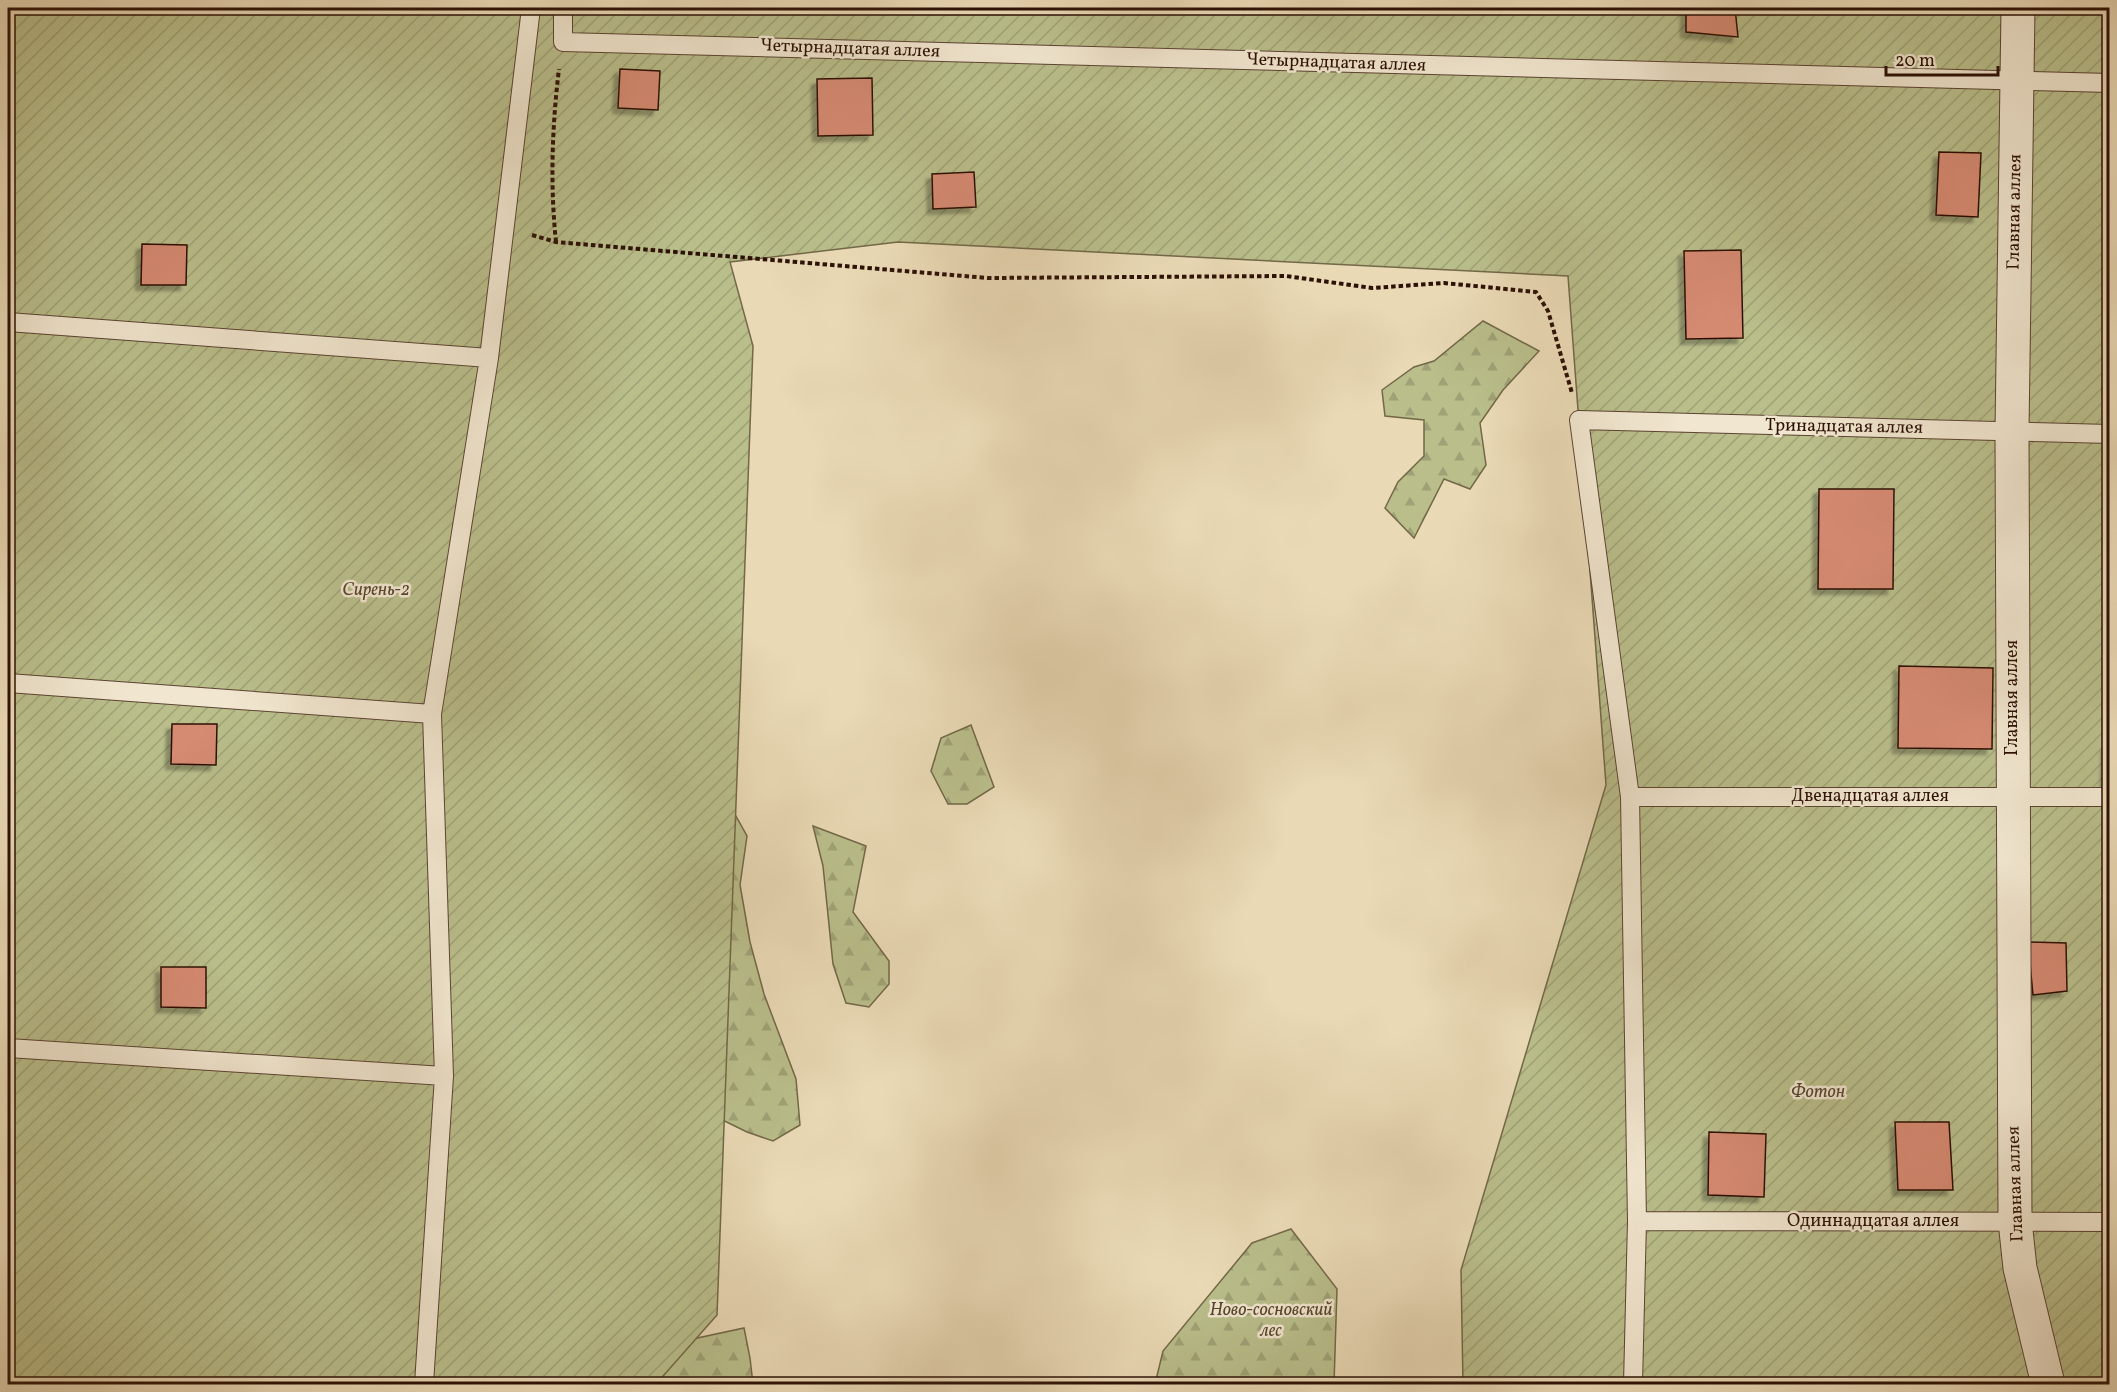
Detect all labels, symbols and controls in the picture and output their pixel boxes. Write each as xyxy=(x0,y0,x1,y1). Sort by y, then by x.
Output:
street label: Четырнадцатая аллея xyxy=(760,33,940,65)
scale bar xyxy=(1886,39,1998,77)
street label: Четырнадцатая аллея xyxy=(1246,47,1426,79)
text: 20 m xyxy=(1895,49,1935,74)
street label: Главная аллея xyxy=(2001,154,2029,270)
street label: Тринадцатая аллея xyxy=(1765,413,1923,441)
park label: Сирень-2 xyxy=(342,578,410,603)
street label: Главная аллея xyxy=(2000,640,2025,756)
street label: Двенадцатая аллея xyxy=(1791,784,1949,809)
park label: Фотон xyxy=(1791,1080,1845,1105)
street label: Главная аллея xyxy=(2001,1126,2031,1242)
street label: Одиннадцатая аллея xyxy=(1787,1209,1959,1234)
park label: Ново-сосновский лес xyxy=(1210,1298,1332,1344)

